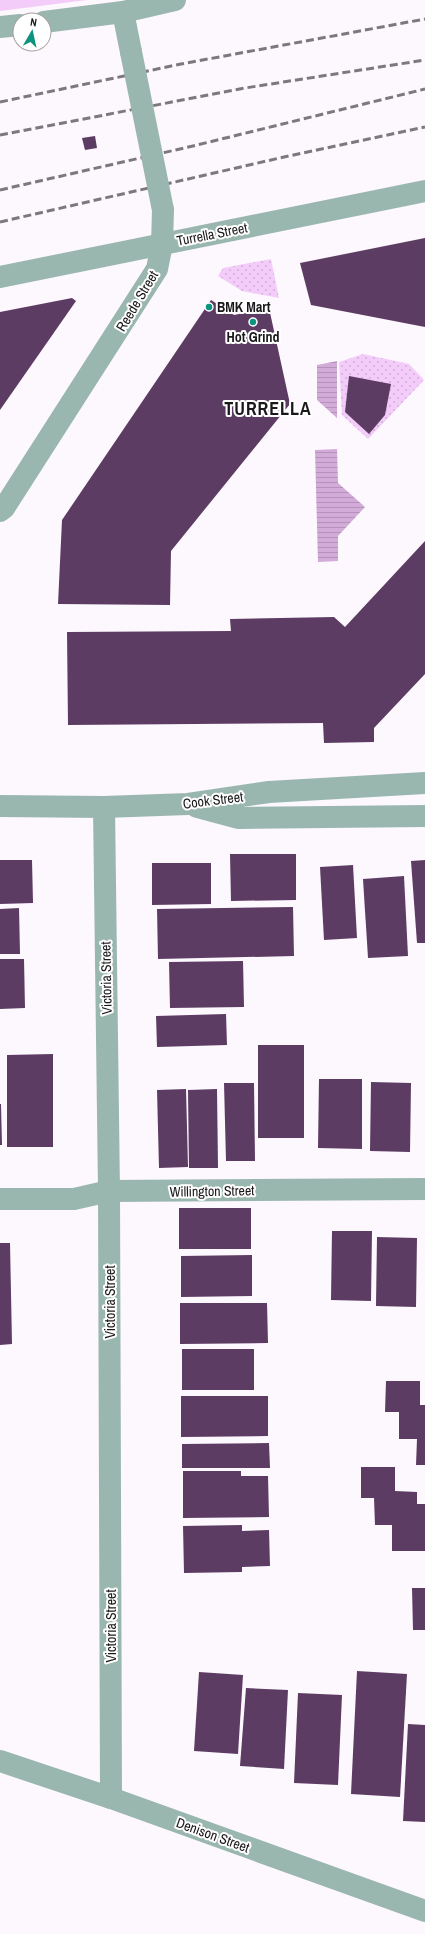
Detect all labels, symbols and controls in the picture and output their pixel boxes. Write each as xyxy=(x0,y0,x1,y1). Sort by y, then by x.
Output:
north arrow xyxy=(12,12,52,52)
text: N xyxy=(29,15,38,30)
street label: Turrella Street xyxy=(175,218,249,250)
street label: Reede Street xyxy=(112,267,162,335)
place label: BMK Mart xyxy=(217,298,271,316)
marker: BMK Mart xyxy=(204,302,214,312)
marker: Hot Grind xyxy=(248,317,258,327)
place label: Hot Grind xyxy=(227,328,279,346)
district label: TURRELLA xyxy=(224,396,312,421)
street label: Cook Street xyxy=(182,787,244,813)
street label: Victoria Street xyxy=(96,941,116,1015)
street label: Willington Street xyxy=(169,1181,255,1201)
street label: Victoria Street xyxy=(101,1265,119,1339)
street label: Victoria Street xyxy=(102,1589,120,1663)
street label: Denison Street xyxy=(174,1813,252,1857)

